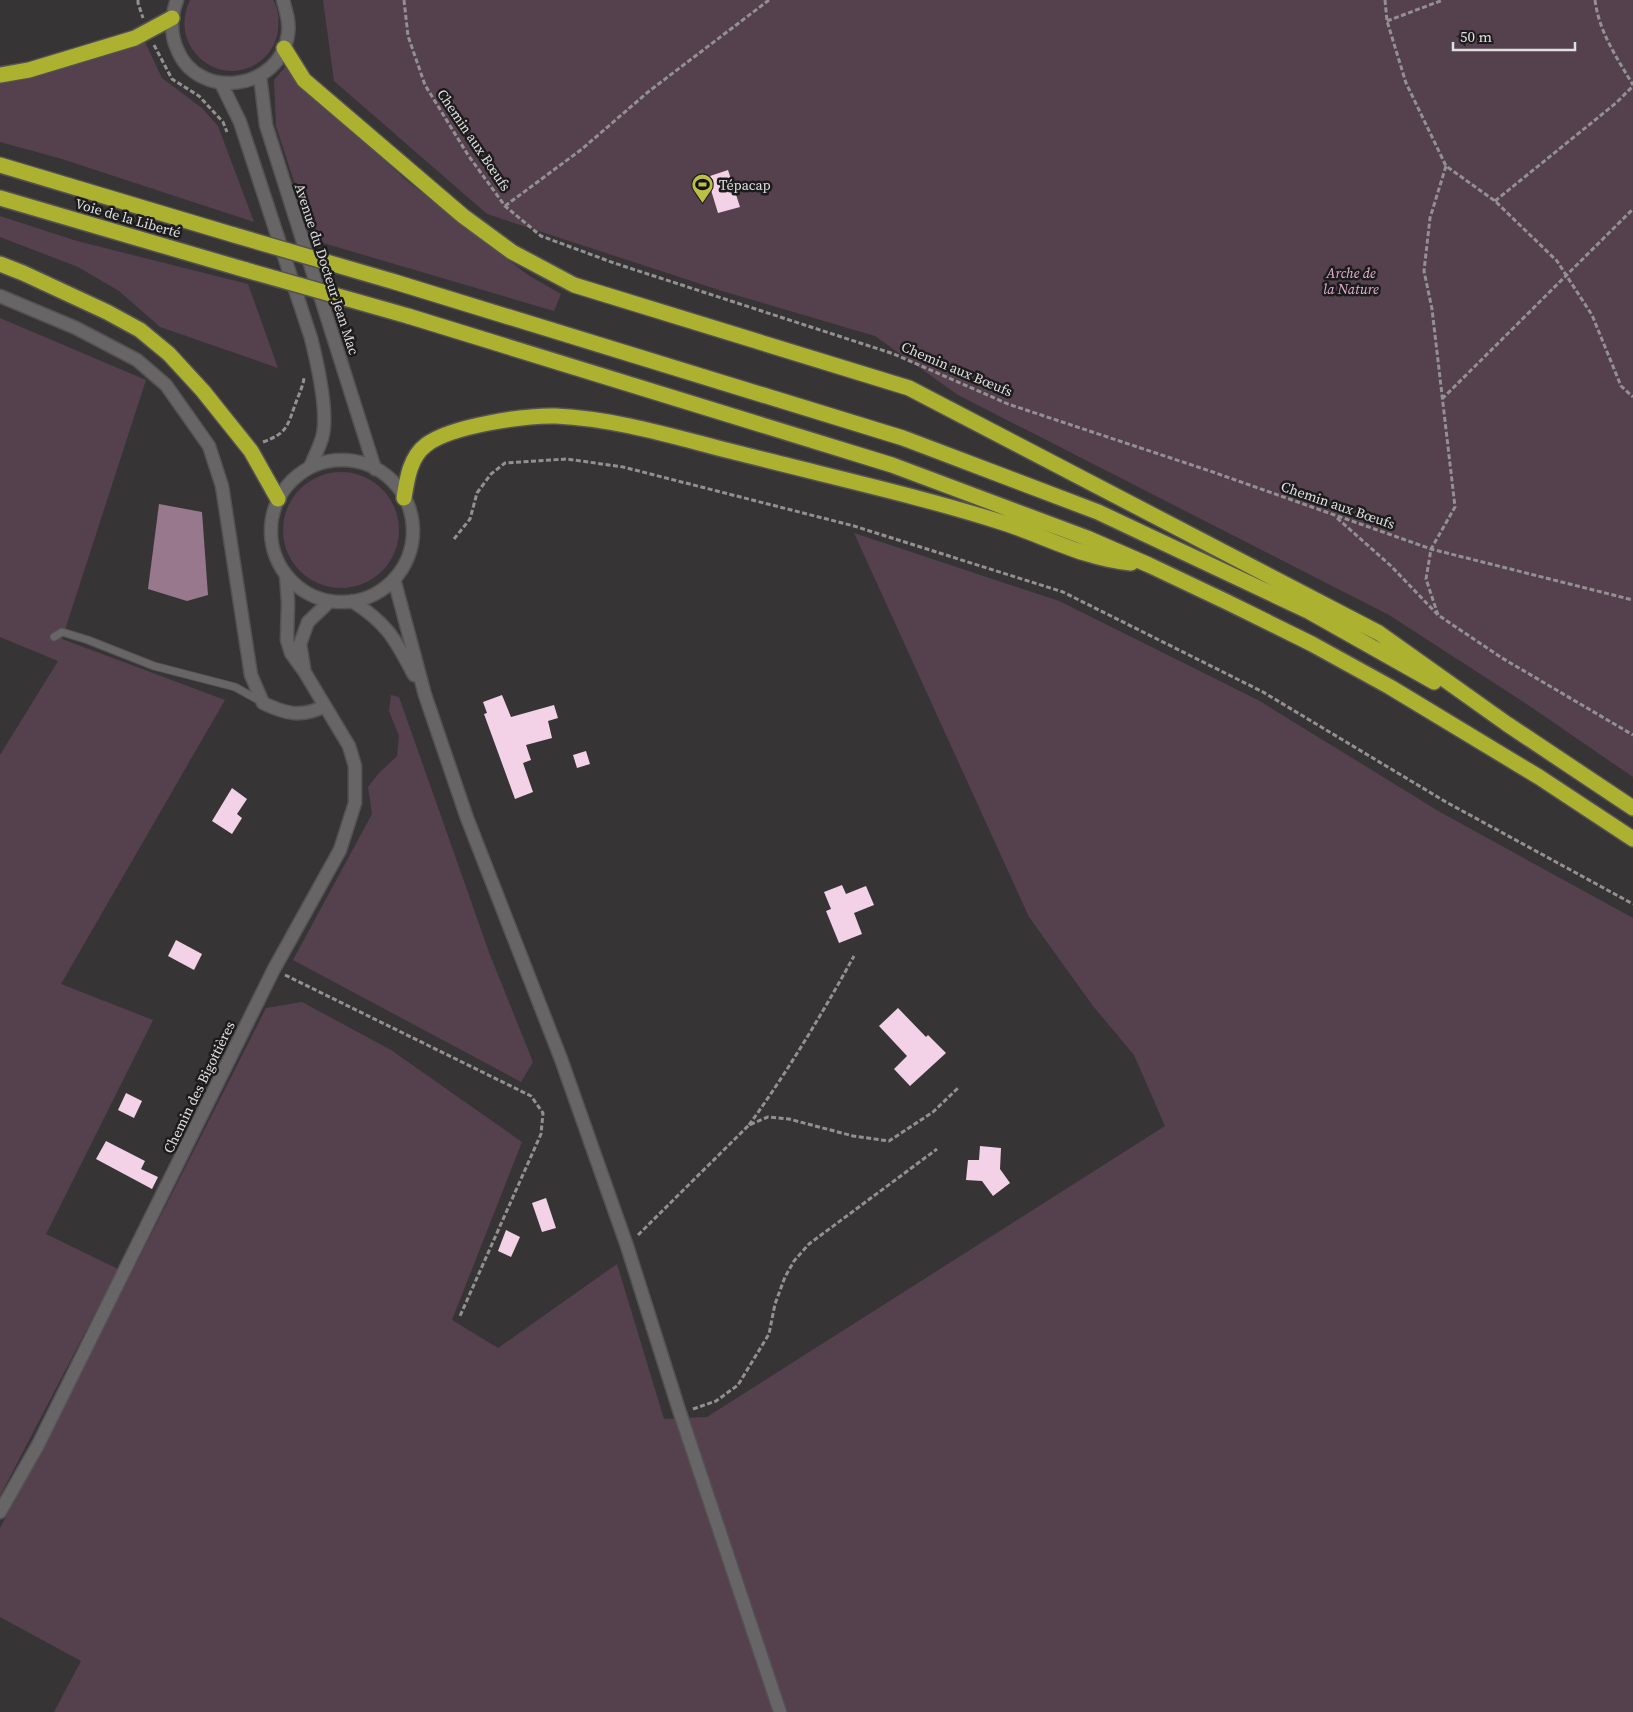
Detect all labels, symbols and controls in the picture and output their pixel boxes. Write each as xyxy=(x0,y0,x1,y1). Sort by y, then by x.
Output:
scale bar xyxy=(1453,20,1576,52)
text: 50 m xyxy=(1460,26,1492,47)
street label: Chemin aux Bœufs xyxy=(432,85,516,195)
sports icon: Tépacap xyxy=(691,173,715,204)
place label: Tépacap xyxy=(719,175,771,195)
street label: Avenue du Docteur Jean Mac xyxy=(290,181,364,357)
street label: Voie de la Liberté xyxy=(73,193,183,243)
park label: Arche de la Nature xyxy=(1323,263,1379,299)
street label: Chemin aux Bœufs xyxy=(898,337,1016,401)
street label: Chemin aux Bœufs xyxy=(1278,476,1398,534)
street label: Chemin des Bigottières xyxy=(158,1018,240,1156)

